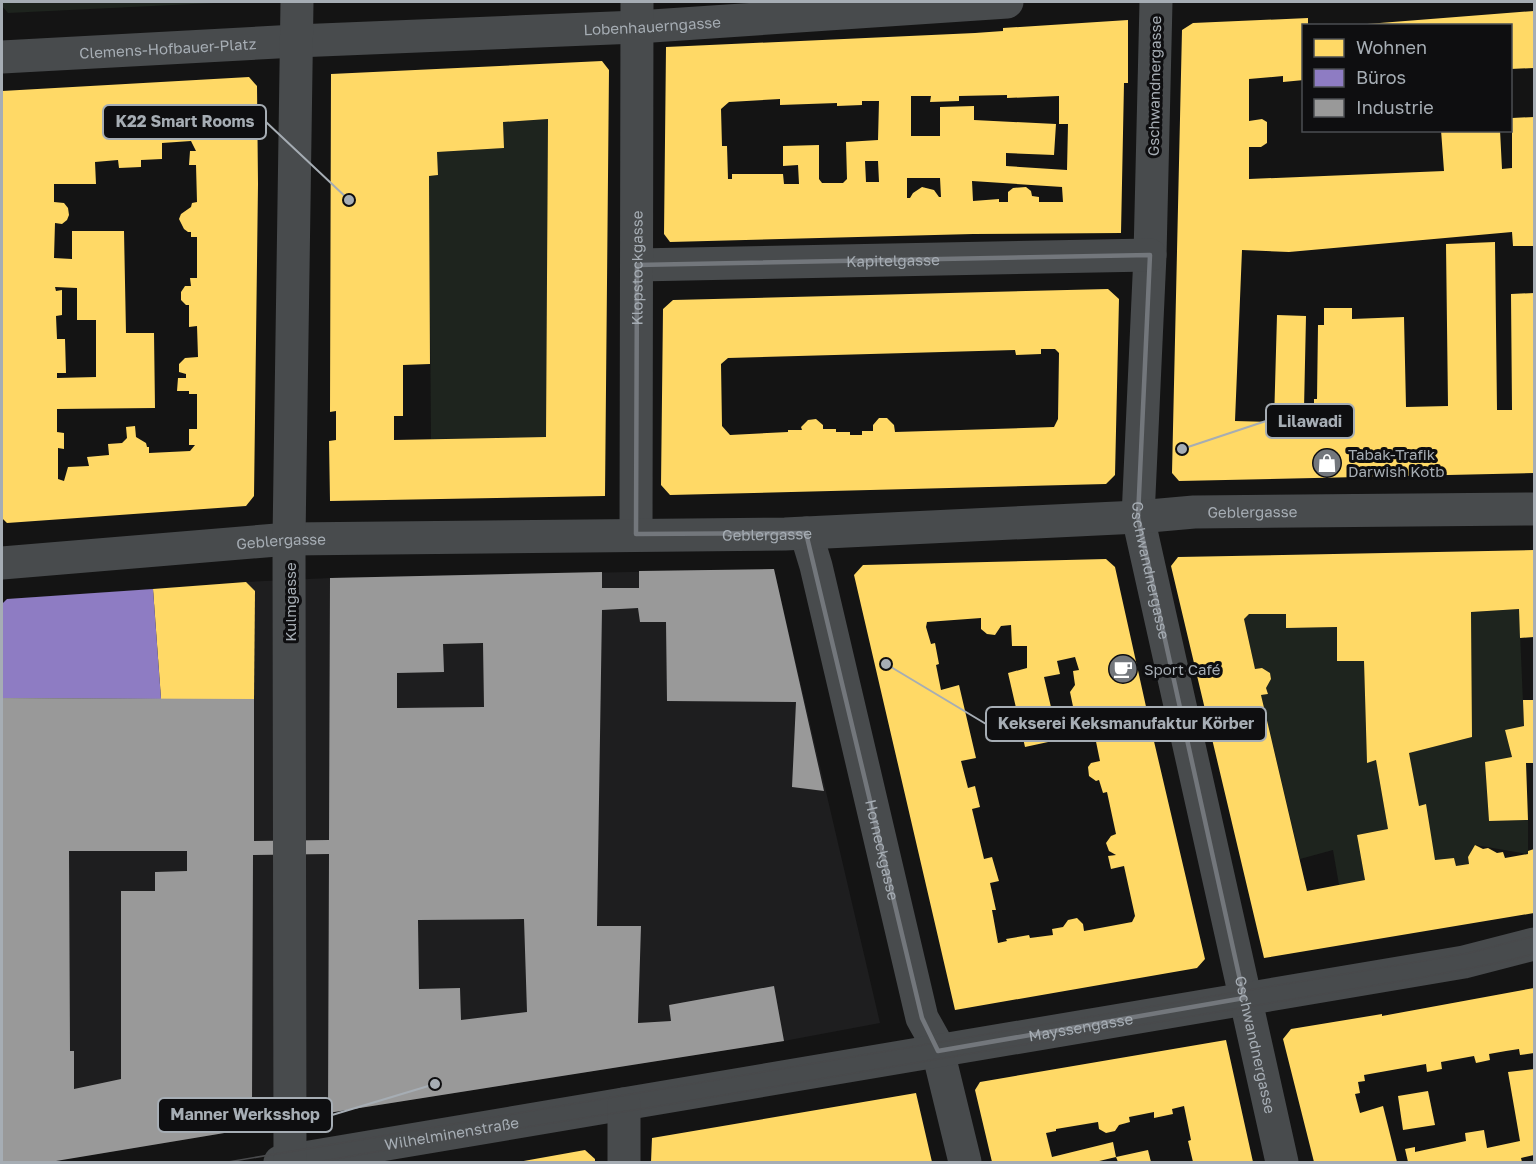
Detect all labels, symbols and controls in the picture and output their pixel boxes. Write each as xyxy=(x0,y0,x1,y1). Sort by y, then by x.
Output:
street label: Lobenhauerngasse xyxy=(583,12,722,38)
street label: Gschwandnergasse xyxy=(1144,15,1164,156)
legend xyxy=(1302,24,1512,132)
street label: Clemens-Hofbauer-Platz xyxy=(79,34,257,62)
text: Wohnen xyxy=(1356,36,1427,58)
text: Büros xyxy=(1356,66,1406,88)
text: Industrie xyxy=(1356,96,1434,118)
callout: K22 Smart Rooms xyxy=(103,105,266,139)
text: K22 Smart Rooms xyxy=(115,111,255,131)
street label: Klopstockgasse xyxy=(627,210,646,325)
street label: Kapitelgasse xyxy=(846,250,940,270)
callout: Lilawadi xyxy=(1266,404,1354,438)
text: Lilawadi xyxy=(1278,411,1342,431)
place label: Tabak-Trafik Darwish Kotb xyxy=(1348,445,1445,480)
shop icon: Tabak-Trafik Darwish Kotb xyxy=(1311,447,1343,479)
street label: Gschwandnergasse xyxy=(1129,501,1174,641)
street label: Geblergasse xyxy=(1207,502,1298,521)
street label: Geblergasse xyxy=(722,524,813,544)
street label: Geblergasse xyxy=(235,530,326,552)
street label: Kulmgasse xyxy=(281,562,299,642)
cafe icon: Sport Café xyxy=(1107,653,1139,685)
place label: Sport Café xyxy=(1144,660,1221,678)
callout: Kekserei Keksmanufaktur Körber xyxy=(986,707,1266,741)
text: Kekserei Keksmanufaktur Körber xyxy=(998,713,1254,733)
street label: Horneckgasse xyxy=(862,798,903,902)
street label: Gschwandnergasse xyxy=(1232,974,1280,1116)
street label: Mayssengasse xyxy=(1027,1009,1135,1044)
callout: Manner Werksshop xyxy=(158,1098,332,1132)
text: Manner Werksshop xyxy=(170,1104,320,1124)
street label: Wilhelminenstraße xyxy=(383,1113,520,1153)

